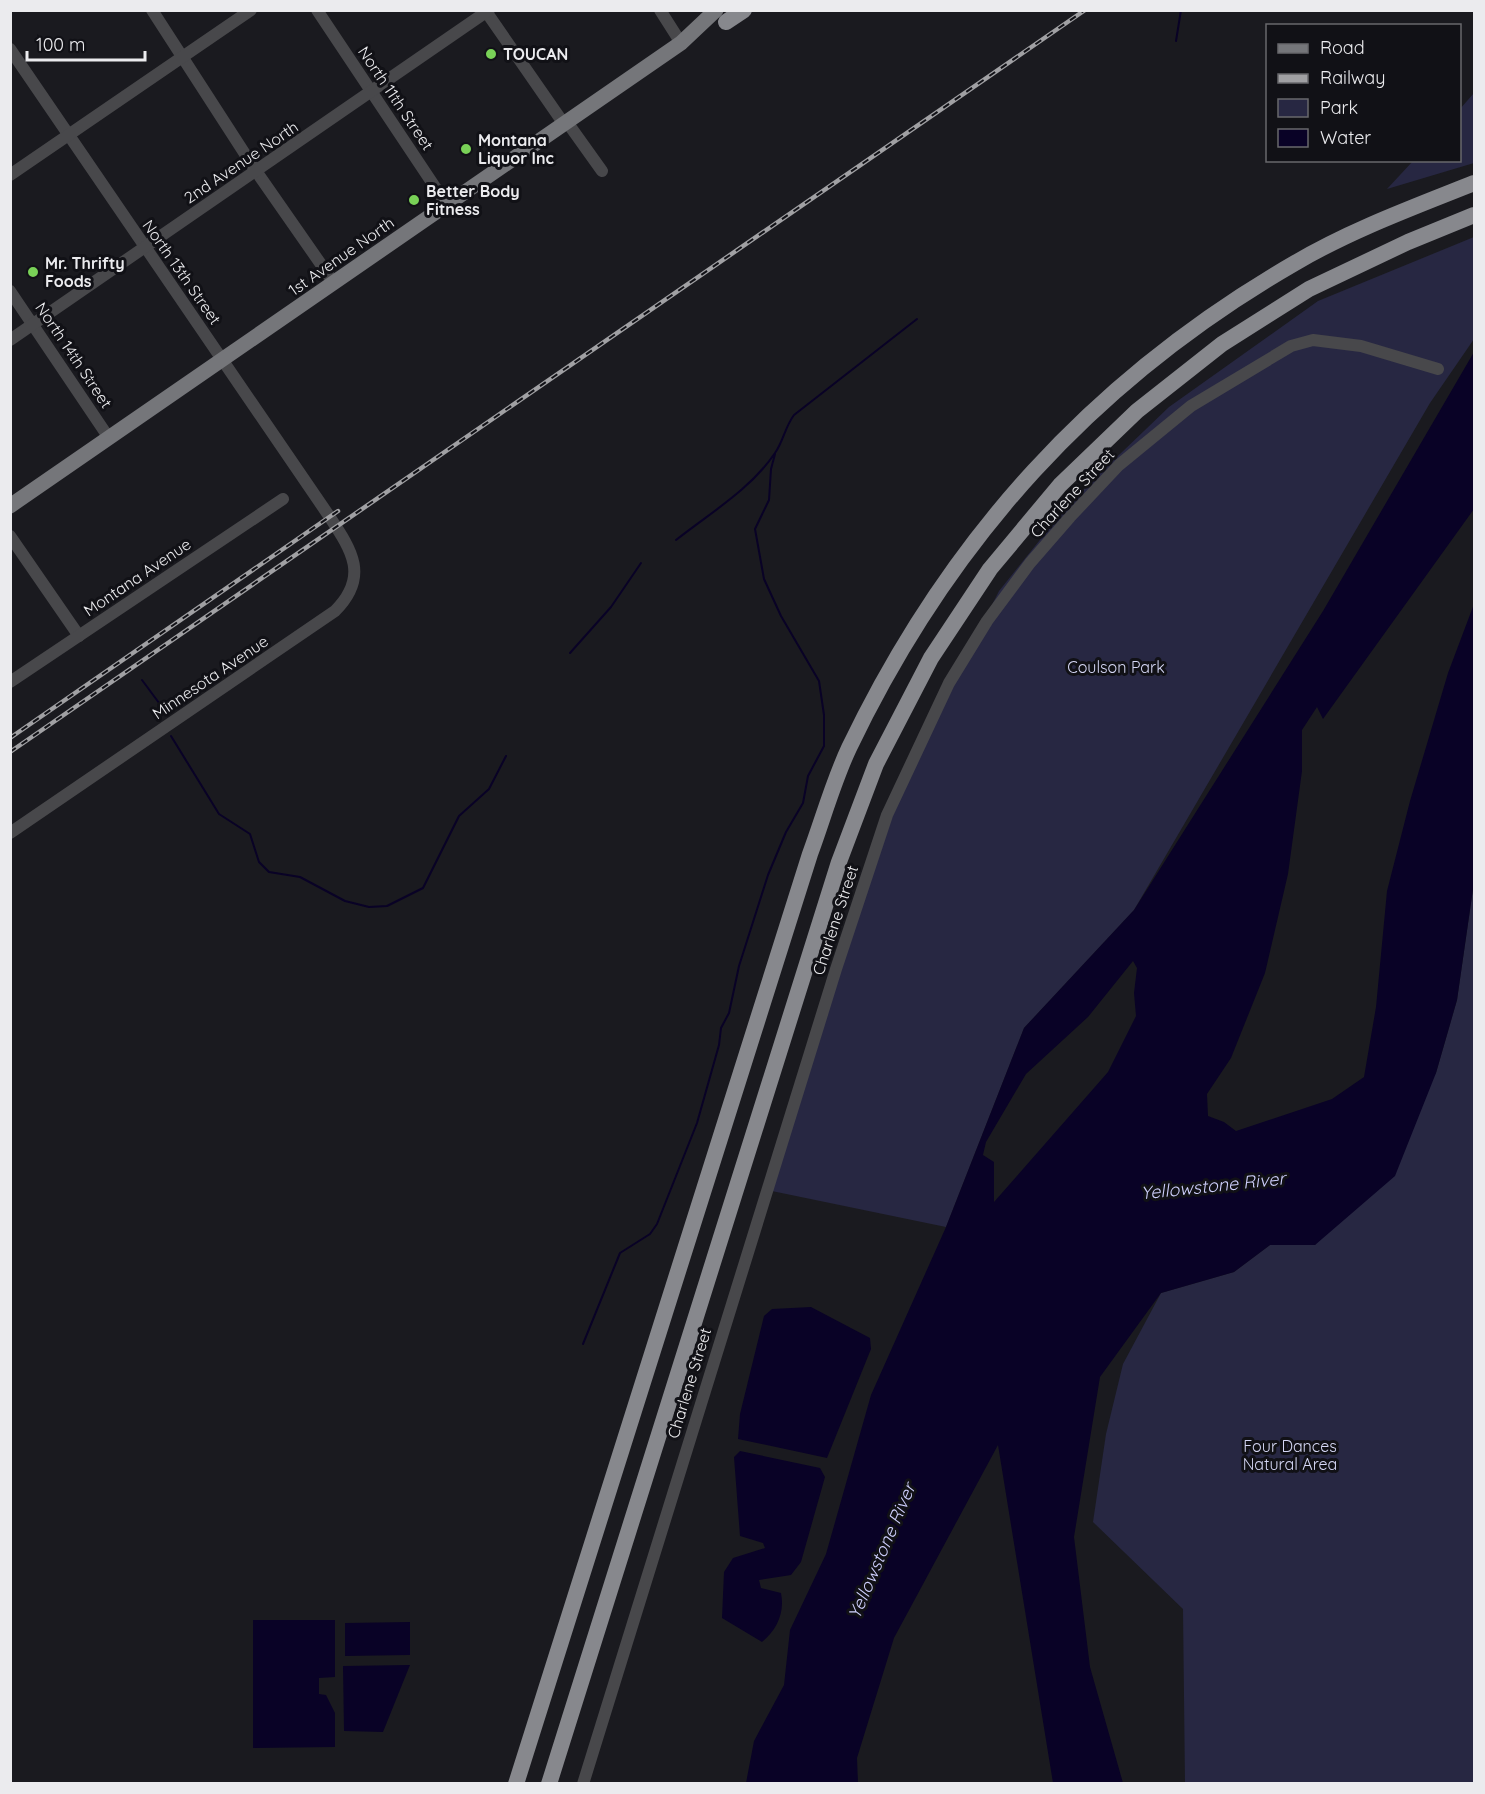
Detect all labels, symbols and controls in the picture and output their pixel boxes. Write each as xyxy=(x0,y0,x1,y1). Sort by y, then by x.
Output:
scale bar xyxy=(27,24,146,62)
legend xyxy=(1266,24,1461,162)
text: 100 m xyxy=(36,33,85,56)
text: Road xyxy=(1320,36,1365,59)
street label: North 11th Street xyxy=(354,42,438,154)
place label: TOUCAN xyxy=(503,44,568,64)
marker: TOUCAN xyxy=(484,47,498,61)
text: Railway xyxy=(1320,66,1386,89)
text: Park xyxy=(1320,96,1358,119)
street label: 2nd Avenue North xyxy=(180,116,302,208)
text: Water xyxy=(1320,126,1371,149)
place label: Montana Liquor Inc xyxy=(478,130,554,168)
marker: Montana Liquor Inc xyxy=(459,142,473,156)
place label: Better Body Fitness xyxy=(426,181,520,219)
marker: Better Body Fitness xyxy=(407,193,421,207)
street label: 1st Avenue North xyxy=(284,212,398,300)
street label: North 13th Street xyxy=(138,216,226,328)
place label: Mr. Thrifty Foods xyxy=(45,253,125,291)
marker: Mr. Thrifty Foods xyxy=(26,265,40,279)
street label: North 14th Street xyxy=(31,298,117,412)
street label: Charlene Street xyxy=(1026,444,1118,542)
street label: Montana Avenue xyxy=(79,534,195,620)
street label: Minnesota Avenue xyxy=(148,631,272,723)
park label: Coulson Park xyxy=(1067,657,1165,677)
street label: Charlene Street xyxy=(808,863,862,977)
water label: Yellowstone River xyxy=(1140,1166,1288,1205)
street label: Charlene Street xyxy=(663,1325,715,1441)
park label: Four Dances Natural Area xyxy=(1243,1436,1337,1474)
water label: Yellowstone River xyxy=(843,1478,921,1622)

